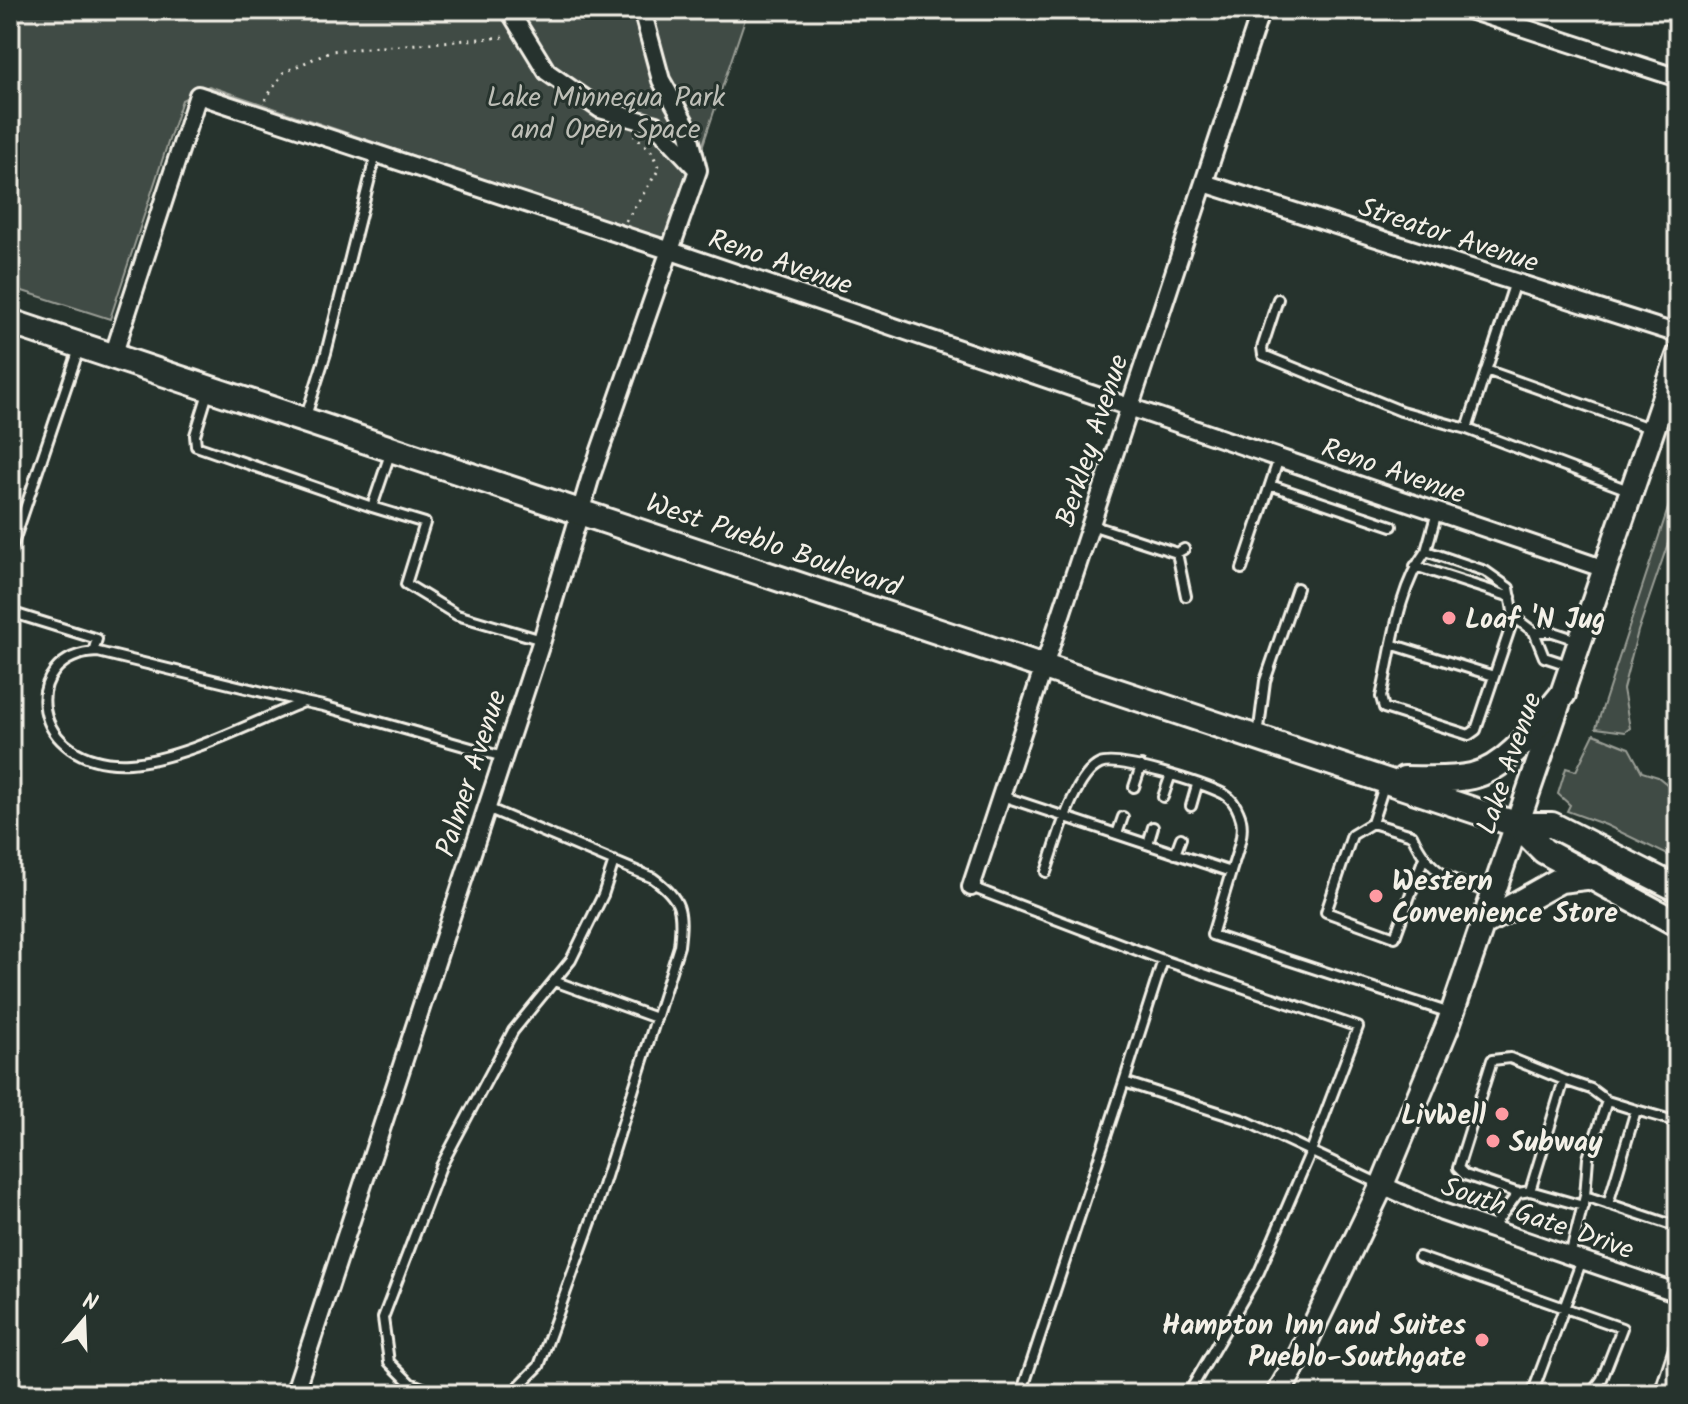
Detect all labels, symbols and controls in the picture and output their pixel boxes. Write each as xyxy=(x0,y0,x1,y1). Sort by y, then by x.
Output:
park label: Lake Minnequa Park and Open Space xyxy=(487,76,726,153)
street label: Streator Avenue xyxy=(1352,186,1545,287)
street label: Reno Avenue xyxy=(702,218,859,309)
street label: Berkley Avenue xyxy=(1044,348,1143,533)
street label: Reno Avenue xyxy=(1315,427,1472,518)
street label: West Pueblo Boulevard xyxy=(640,482,908,611)
place label: Loaf 'N Jug xyxy=(1465,598,1606,643)
marker: Loaf 'N Jug xyxy=(1440,609,1458,627)
street label: Palmer Avenue xyxy=(424,684,521,863)
street label: Lake Avenue xyxy=(1465,686,1556,841)
place label: Western Convenience Store xyxy=(1392,860,1618,937)
marker: Western Convenience Store xyxy=(1367,887,1385,905)
place label: LivWell xyxy=(1401,1094,1487,1139)
marker: LivWell xyxy=(1493,1105,1511,1123)
place label: Subway xyxy=(1509,1121,1603,1166)
marker: Subway xyxy=(1484,1132,1502,1150)
street label: South Gate Drive xyxy=(1435,1165,1640,1274)
north arrow xyxy=(44,1280,124,1360)
text: N xyxy=(77,1285,102,1322)
place label: Hampton Inn and Suites Pueblo-Southgate xyxy=(1162,1304,1466,1381)
marker: Hampton Inn and Suites Pueblo-Southgate xyxy=(1473,1331,1491,1349)

